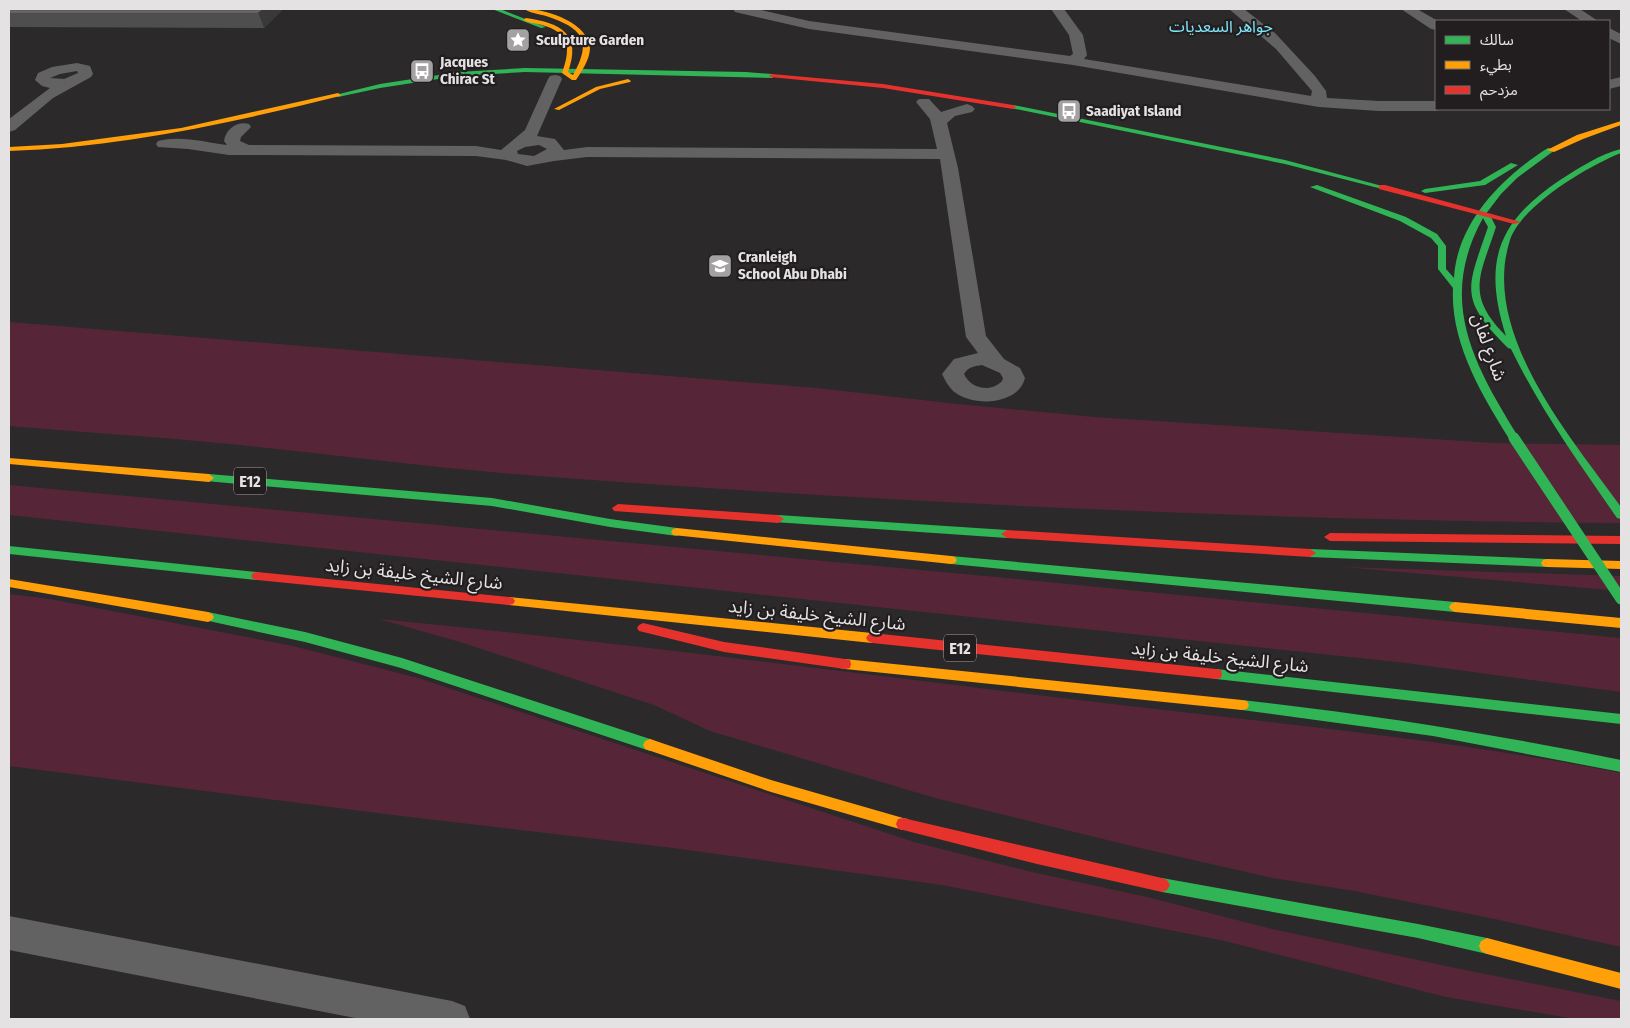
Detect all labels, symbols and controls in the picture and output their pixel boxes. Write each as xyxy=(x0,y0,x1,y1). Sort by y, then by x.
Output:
district label: جواهر السعديات xyxy=(1169,17,1273,36)
legend xyxy=(1435,20,1610,110)
place icon: Sculpture Garden xyxy=(505,27,531,53)
place label: Sculpture Garden xyxy=(536,31,644,49)
text: سالك xyxy=(1480,31,1514,49)
place label: Jacques Chirac St xyxy=(439,53,495,88)
text: بطيء xyxy=(1480,56,1512,76)
bus stop icon: Jacques Chirac St xyxy=(409,58,435,84)
text: مزدحم xyxy=(1480,81,1518,101)
bus stop icon: Saadiyat Island xyxy=(1056,98,1082,124)
place label: Saadiyat Island xyxy=(1086,102,1182,120)
place label: Cranleigh School Abu Dhabi xyxy=(738,248,847,283)
school or university icon: Cranleigh School Abu Dhabi xyxy=(707,253,733,279)
street label: شارع لفان xyxy=(1464,310,1511,385)
road number: E12 xyxy=(234,468,266,494)
street label: شارع الشيخ خليفة بن زايد xyxy=(324,554,504,597)
street label: شارع الشيخ خليفة بن زايد xyxy=(727,595,907,638)
road number: E12 xyxy=(944,634,976,661)
street label: شارع الشيخ خليفة بن زايد xyxy=(1130,637,1310,680)

